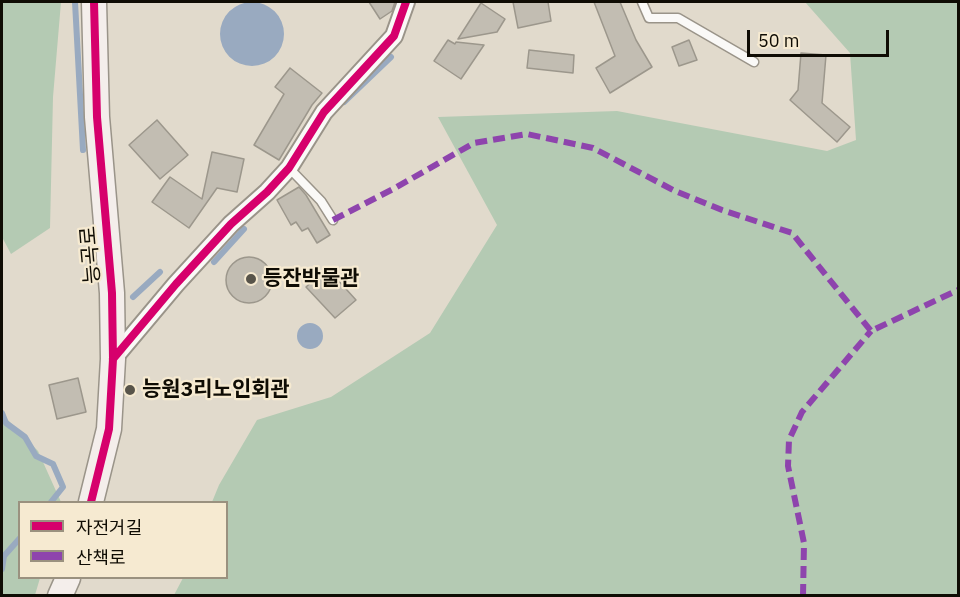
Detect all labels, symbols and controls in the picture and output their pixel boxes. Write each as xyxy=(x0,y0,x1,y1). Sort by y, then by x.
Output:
scale bar xyxy=(750,18,892,56)
text: 50 m xyxy=(758,29,800,52)
street label: 능곡로 xyxy=(76,225,106,285)
place label: 등잔박물관 xyxy=(263,266,360,292)
marker: 등잔박물관 xyxy=(244,272,258,286)
place label: 능원3리노인회관 xyxy=(142,377,290,403)
marker: 능원3리노인회관 xyxy=(123,383,137,397)
legend xyxy=(18,501,228,579)
text: 자전거길 xyxy=(76,516,142,539)
text: 산책로 xyxy=(76,546,126,569)

